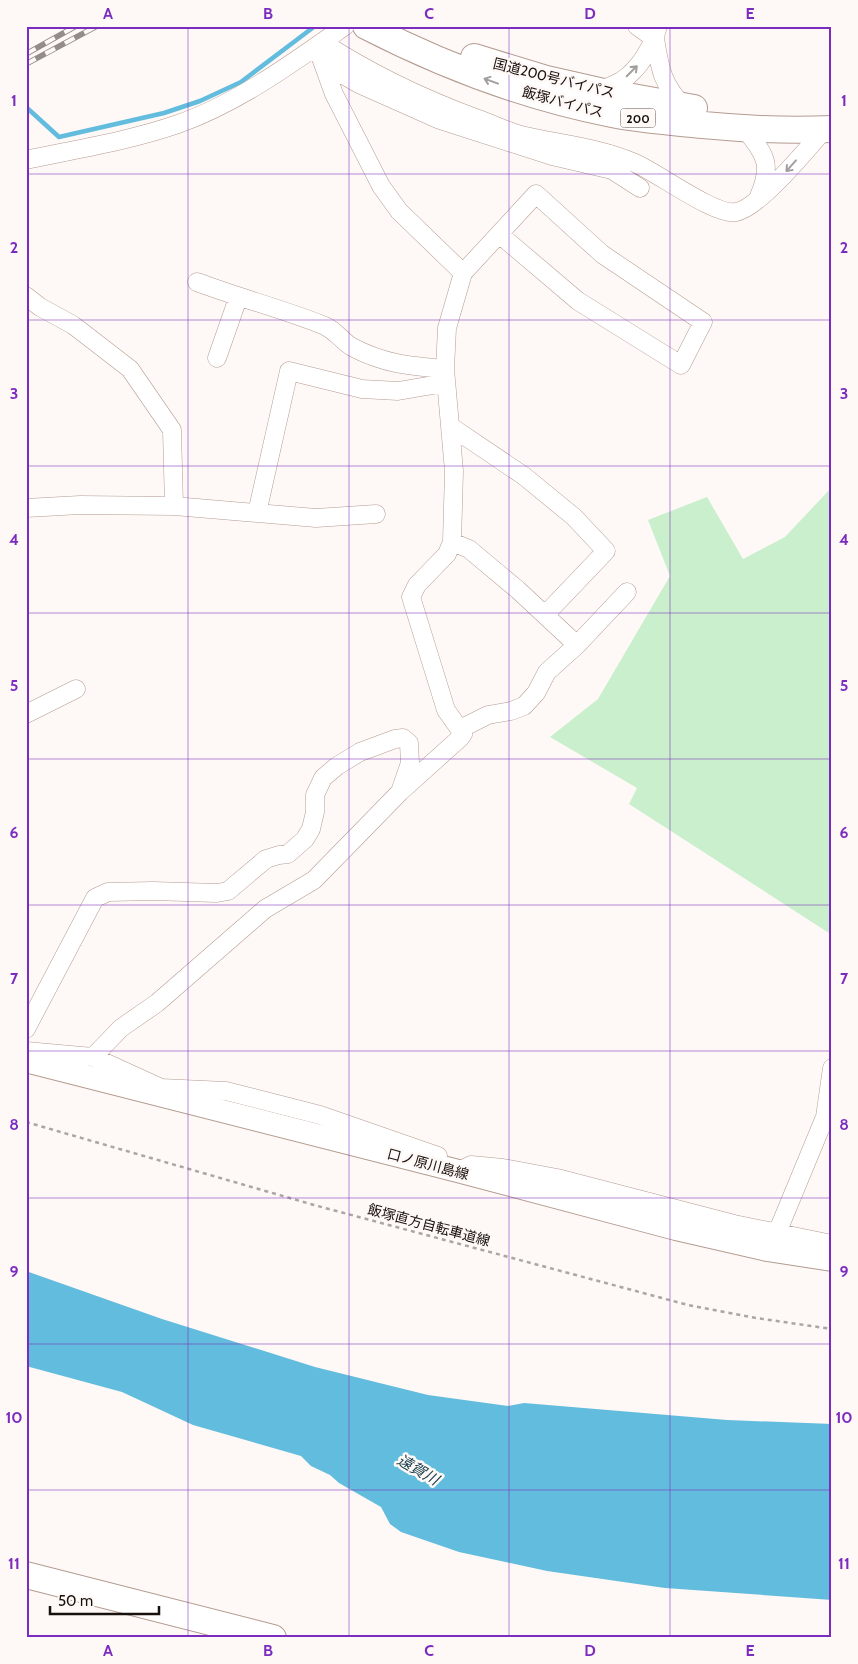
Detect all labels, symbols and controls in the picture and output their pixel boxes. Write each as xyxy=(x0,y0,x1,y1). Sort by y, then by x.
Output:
text: A xyxy=(103,4,113,23)
text: B xyxy=(263,4,273,23)
text: C xyxy=(424,4,434,23)
text: D xyxy=(584,4,596,23)
text: E xyxy=(745,4,755,23)
street label: 国道200号バイパス xyxy=(491,54,617,102)
one-way arrow xyxy=(626,65,638,77)
one-way arrow xyxy=(484,76,499,85)
street label: 飯塚バイパス xyxy=(520,82,606,122)
text: 1 xyxy=(11,91,17,110)
text: 1 xyxy=(841,91,847,110)
road number: 200 xyxy=(620,109,656,128)
one-way arrow xyxy=(785,160,797,173)
text: 2 xyxy=(10,238,18,257)
text: 2 xyxy=(840,238,848,257)
text: 3 xyxy=(10,384,18,403)
text: 3 xyxy=(840,384,848,403)
text: 4 xyxy=(9,530,19,549)
text: 4 xyxy=(839,530,849,549)
text: 5 xyxy=(10,676,18,695)
text: 5 xyxy=(840,676,848,695)
text: 6 xyxy=(10,823,19,842)
text: 6 xyxy=(840,823,849,842)
text: 7 xyxy=(10,969,19,988)
text: 7 xyxy=(840,969,849,988)
text: 8 xyxy=(9,1115,19,1134)
text: 8 xyxy=(839,1115,849,1134)
street label: 口ノ原川島線 xyxy=(385,1144,471,1184)
street label: 飯塚直方自転車道線 xyxy=(366,1200,492,1250)
text: 9 xyxy=(10,1262,19,1281)
text: 9 xyxy=(840,1262,849,1281)
text: 10 xyxy=(5,1408,23,1427)
text: 10 xyxy=(835,1408,853,1427)
water label: 遠賀川 xyxy=(394,1451,444,1490)
text: 11 xyxy=(8,1554,20,1573)
text: 11 xyxy=(838,1554,850,1573)
scale bar xyxy=(50,1584,159,1616)
text: 50 m xyxy=(58,1592,93,1610)
text: A xyxy=(103,1641,113,1660)
text: B xyxy=(263,1641,273,1660)
text: C xyxy=(424,1641,434,1660)
text: D xyxy=(584,1641,596,1660)
text: E xyxy=(745,1641,755,1660)

